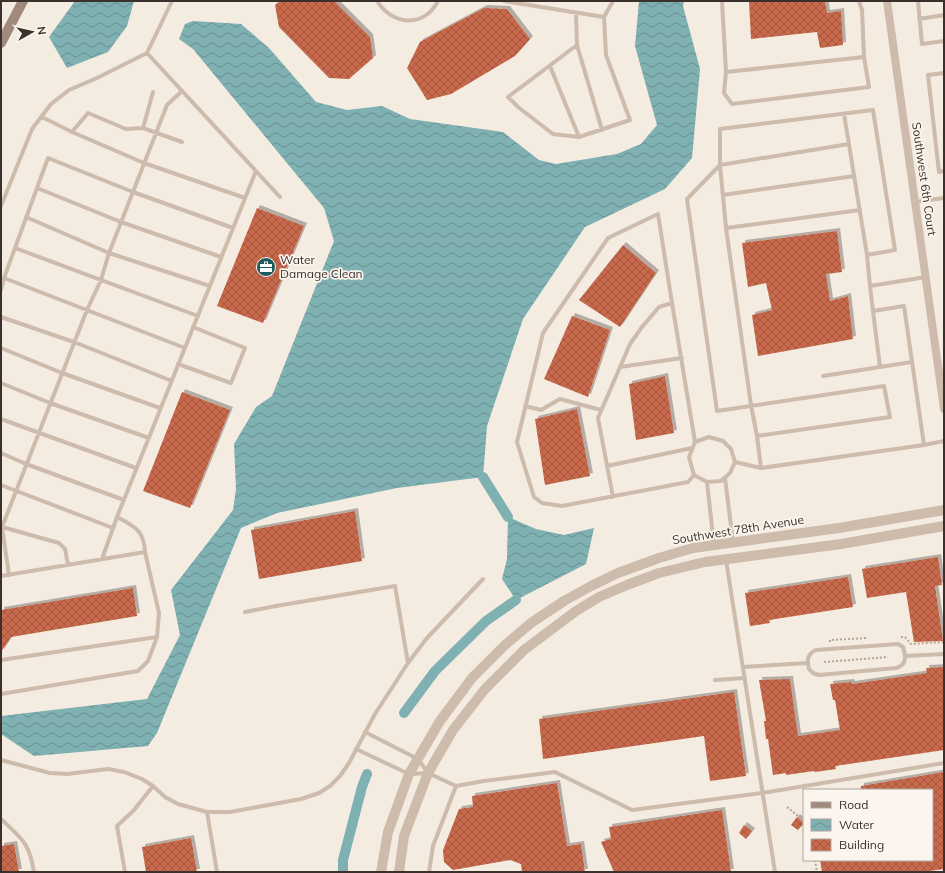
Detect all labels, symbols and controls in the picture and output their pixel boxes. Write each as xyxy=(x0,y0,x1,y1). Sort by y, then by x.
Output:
north arrow xyxy=(12,12,52,52)
text: N xyxy=(34,26,49,36)
street label: Southwest 6th Court xyxy=(909,121,940,237)
place label: Water Damage Clean xyxy=(280,252,363,281)
office icon: Water Damage Clean xyxy=(255,256,277,278)
street label: Southwest 78th Avenue xyxy=(671,512,805,547)
legend xyxy=(803,789,933,861)
text: Road xyxy=(839,797,868,812)
text: Water xyxy=(839,817,875,832)
text: Building xyxy=(839,837,884,852)

